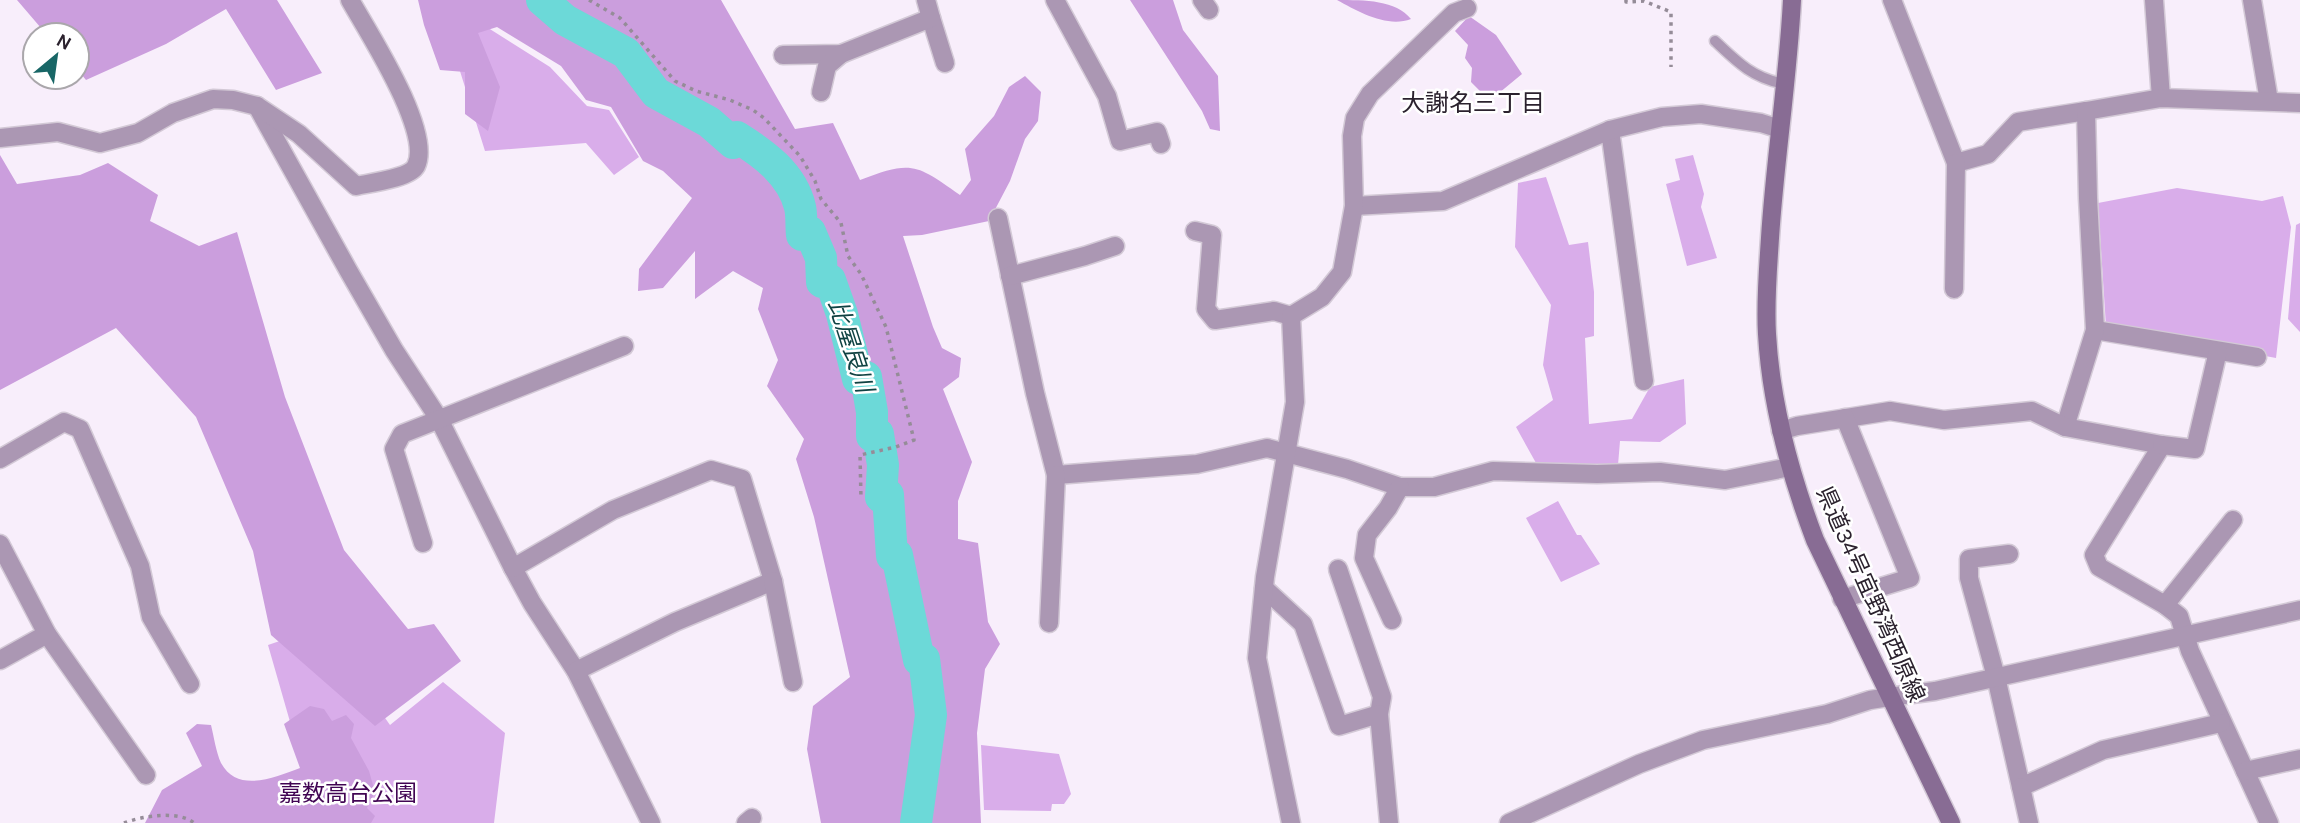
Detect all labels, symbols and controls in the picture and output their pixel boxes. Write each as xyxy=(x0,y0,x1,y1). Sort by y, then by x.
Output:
north arrow xyxy=(21,21,91,91)
text: N xyxy=(52,29,75,55)
district label: 大謝名三丁目 xyxy=(1401,89,1545,117)
water label: 比屋良川 xyxy=(823,296,880,399)
street label: 県道34号宜野湾西原線 xyxy=(1811,482,1930,706)
park label: 嘉数高台公園 xyxy=(279,780,417,807)

